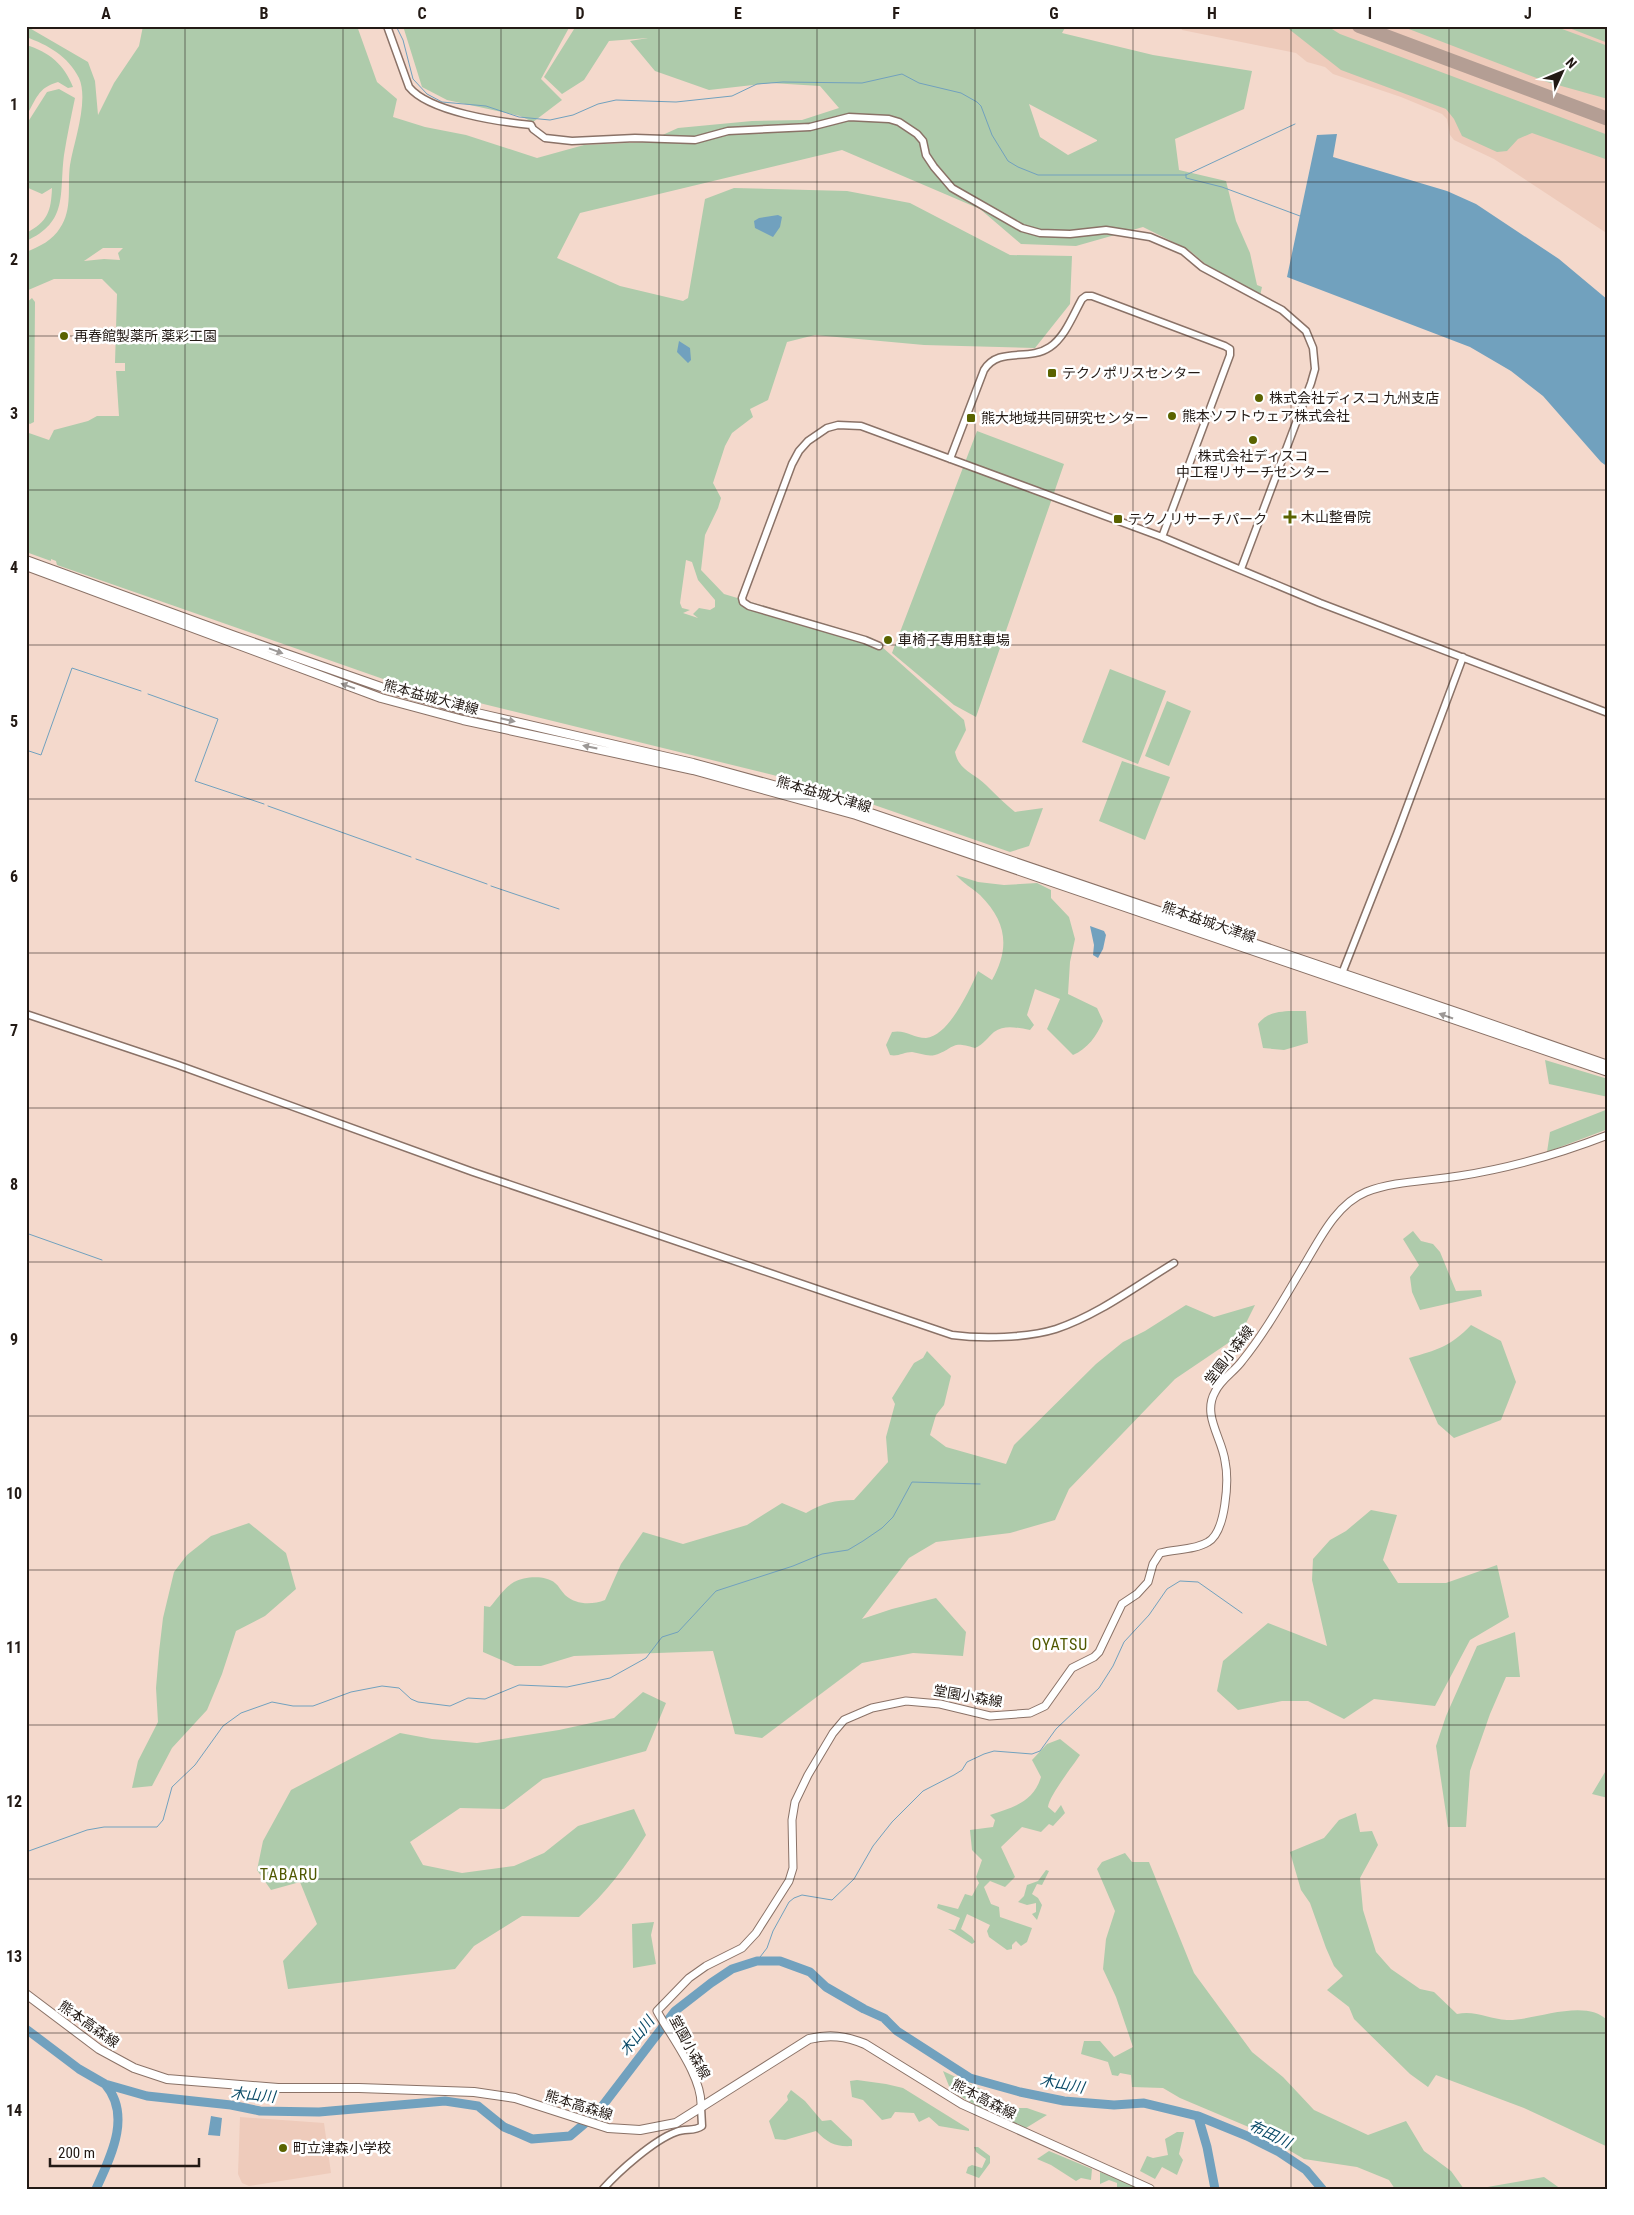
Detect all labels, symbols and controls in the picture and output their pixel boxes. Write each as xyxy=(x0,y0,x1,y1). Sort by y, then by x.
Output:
text: A xyxy=(101,4,111,23)
text: B xyxy=(260,4,269,23)
text: C xyxy=(417,4,427,23)
text: D xyxy=(575,4,585,23)
text: E xyxy=(734,4,742,23)
text: F xyxy=(892,4,900,23)
text: G xyxy=(1049,4,1059,23)
text: H xyxy=(1207,4,1217,23)
text: I xyxy=(1368,4,1372,23)
text: J xyxy=(1524,4,1532,23)
north arrow xyxy=(1536,48,1586,98)
text: N xyxy=(1563,54,1580,72)
text: 1 xyxy=(10,95,18,114)
text: 2 xyxy=(10,250,18,269)
place label: 再春館製薬所 薬彩工園 xyxy=(74,328,217,344)
marker: 再春館製薬所 薬彩工園 xyxy=(58,330,70,342)
place label: テクノポリスセンター xyxy=(1062,365,1201,381)
marker: テクノポリスセンター xyxy=(1046,367,1058,379)
place label: 株式会社ディスコ 九州支店 xyxy=(1269,390,1439,406)
marker: 株式会社ディスコ 九州支店 xyxy=(1253,392,1265,404)
text: 3 xyxy=(10,404,18,423)
place label: 熊本ソフトウェア株式会社 xyxy=(1182,408,1350,424)
place label: 熊大地域共同研究センター xyxy=(981,410,1149,426)
marker: 熊本ソフトウェア株式会社 xyxy=(1166,410,1178,422)
marker: 熊大地域共同研究センター xyxy=(965,412,977,424)
marker: 株式会社ディスコ 中工程リサーチセンター xyxy=(1247,434,1259,446)
place label: 株式会社ディスコ 中工程リサーチセンター xyxy=(1176,448,1330,480)
place label: 木山整骨院 xyxy=(1301,509,1371,525)
marker: 木山整骨院 xyxy=(1283,510,1297,524)
place label: テクノリサーチパーク xyxy=(1128,511,1267,527)
marker: テクノリサーチパーク xyxy=(1112,513,1124,525)
text: 4 xyxy=(10,558,18,577)
place label: 車椅子専用駐車場 xyxy=(898,632,1010,648)
marker: 車椅子専用駐車場 xyxy=(882,634,894,646)
one-way arrow xyxy=(269,647,284,655)
street label: 熊本益城大津線 xyxy=(382,677,480,717)
one-way arrow xyxy=(341,682,356,689)
text: 5 xyxy=(10,712,18,731)
one-way arrow xyxy=(501,716,516,724)
one-way arrow xyxy=(583,743,598,751)
street label: 熊本益城大津線 xyxy=(775,773,873,815)
text: 6 xyxy=(10,867,18,886)
street label: 熊本益城大津線 xyxy=(1160,898,1258,946)
one-way arrow xyxy=(1438,1012,1453,1020)
text: 7 xyxy=(10,1021,18,1040)
text: 8 xyxy=(10,1175,18,1194)
street label: 堂園小森線 xyxy=(1201,1322,1257,1388)
text: 9 xyxy=(10,1330,18,1349)
text: 10 xyxy=(6,1484,22,1503)
district label: OYATSU xyxy=(1032,1635,1088,1654)
text: 11 xyxy=(6,1638,22,1657)
street label: 堂園小森線 xyxy=(932,1682,1004,1710)
text: 12 xyxy=(6,1792,22,1811)
district label: TABARU xyxy=(260,1865,318,1884)
text: 13 xyxy=(6,1947,22,1966)
street label: 熊本高森線 xyxy=(56,1997,122,2051)
water label: 木山川 xyxy=(616,2011,659,2059)
street label: 堂園小森線 xyxy=(667,2012,713,2082)
water label: 木山川 xyxy=(1038,2071,1088,2097)
street label: 熊本高森線 xyxy=(949,2076,1019,2122)
water label: 木山川 xyxy=(230,2084,278,2106)
street label: 熊本高森線 xyxy=(543,2087,615,2123)
text: 14 xyxy=(6,2101,22,2120)
water label: 布田川 xyxy=(1246,2116,1296,2153)
scale bar xyxy=(50,2135,199,2167)
place label: 町立津森小学校 xyxy=(293,2140,391,2156)
marker: 町立津森小学校 xyxy=(277,2142,289,2154)
text: 200 m xyxy=(58,2144,95,2162)

